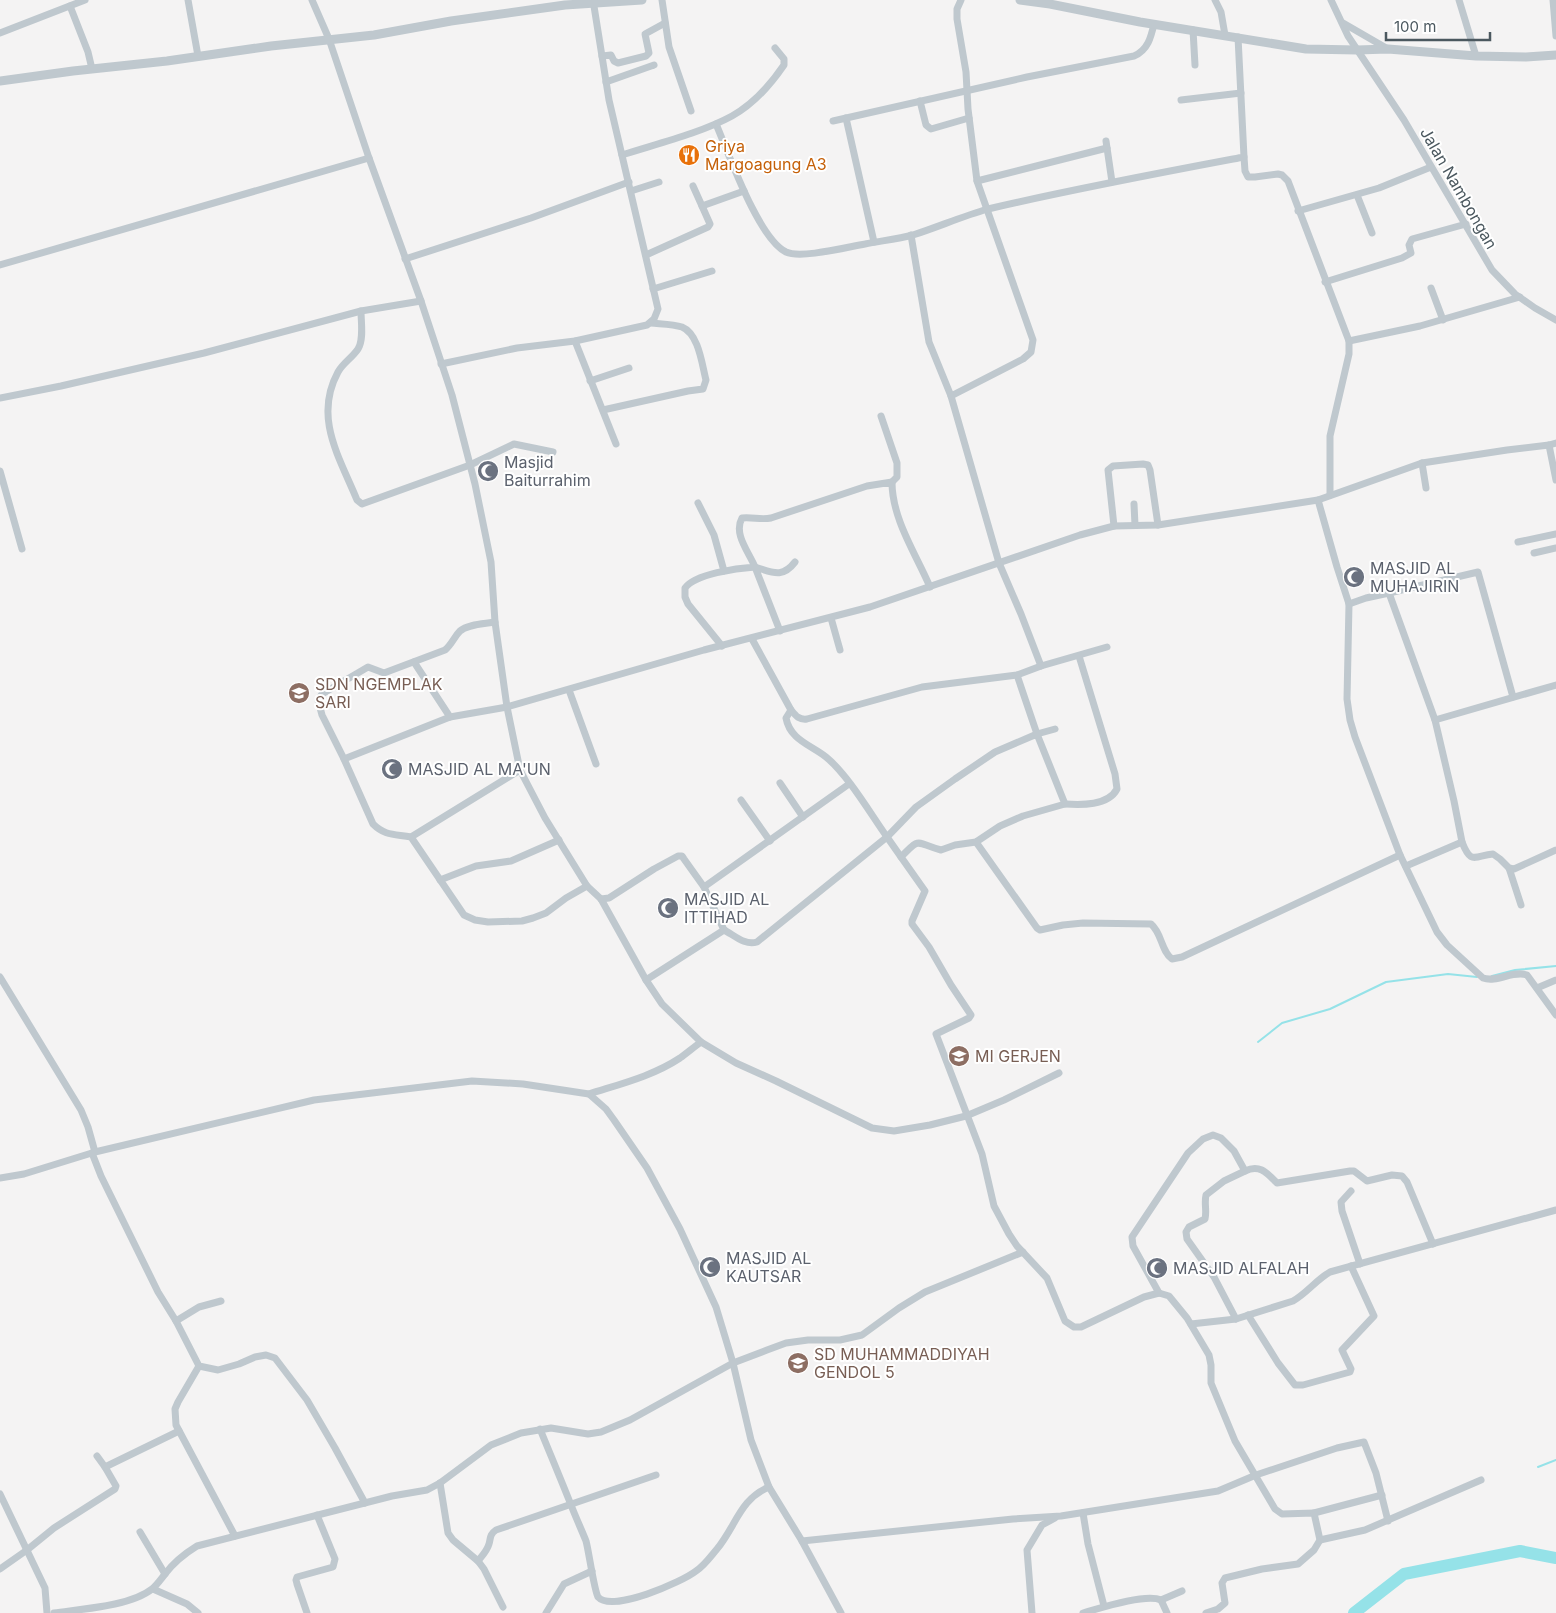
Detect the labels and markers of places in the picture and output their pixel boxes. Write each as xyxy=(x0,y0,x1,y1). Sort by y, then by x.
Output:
place label: Griya Margoagung A3 xyxy=(705,136,827,174)
restaurant icon: Griya Margoagung A3 xyxy=(677,143,701,167)
place label: Masjid Baiturrahim xyxy=(504,452,591,490)
mosque icon: Masjid Baiturrahim xyxy=(476,459,500,483)
place label: MASJID AL MUHAJIRIN xyxy=(1370,558,1459,596)
mosque icon: MASJID AL MUHAJIRIN xyxy=(1342,565,1366,589)
place label: SDN NGEMPLAK SARI xyxy=(315,674,443,712)
school or university icon: SDN NGEMPLAK SARI xyxy=(287,681,311,705)
mosque icon: MASJID AL MA'UN xyxy=(380,757,404,781)
place label: MASJID AL MA'UN xyxy=(408,759,551,779)
place label: MASJID AL ITTIHAD xyxy=(684,889,769,927)
mosque icon: MASJID AL ITTIHAD xyxy=(656,896,680,920)
school or university icon: MI GERJEN xyxy=(947,1044,971,1068)
place label: MI GERJEN xyxy=(975,1046,1061,1066)
place label: MASJID AL KAUTSAR xyxy=(726,1248,811,1286)
mosque icon: MASJID AL KAUTSAR xyxy=(698,1255,722,1279)
mosque icon: MASJID ALFALAH xyxy=(1145,1256,1169,1280)
place label: MASJID ALFALAH xyxy=(1173,1258,1309,1278)
place label: SD MUHAMMADDIYAH GENDOL 5 xyxy=(814,1344,990,1382)
school or university icon: SD MUHAMMADDIYAH GENDOL 5 xyxy=(786,1351,810,1375)

